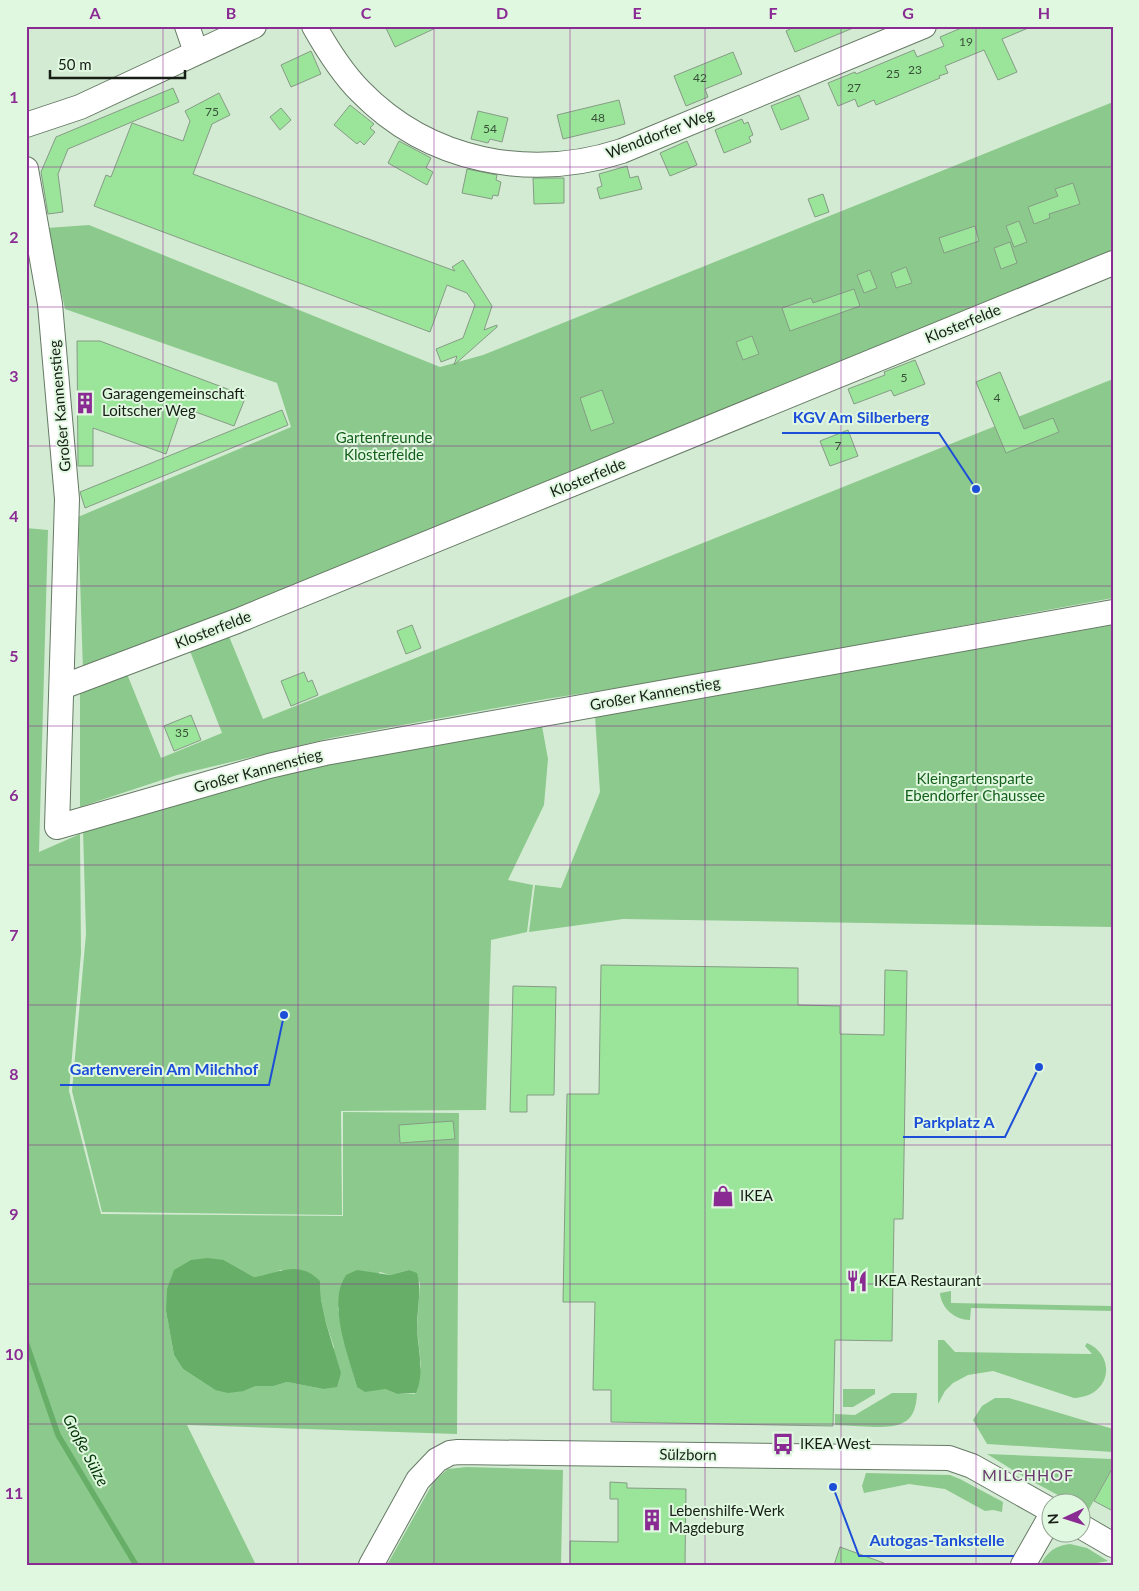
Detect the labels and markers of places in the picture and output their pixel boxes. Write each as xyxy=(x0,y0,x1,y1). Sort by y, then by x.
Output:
place label: Garagengemeinschaft Loitscher Weg xyxy=(102,384,245,419)
building icon: Garagengemeinschaft Loitscher Weg xyxy=(72,390,98,416)
callout: KGV Am Silberberg xyxy=(782,402,939,433)
callout: Gartenverein Am Milchhof xyxy=(60,1054,269,1085)
callout: Parkplatz A xyxy=(903,1106,1005,1137)
shop icon: IKEA xyxy=(710,1183,736,1209)
place label: IKEA xyxy=(740,1186,774,1204)
restaurant icon: IKEA Restaurant xyxy=(844,1268,870,1294)
place label: IKEA Restaurant xyxy=(874,1271,982,1289)
bus stop icon: IKEA West xyxy=(770,1431,796,1457)
place label: IKEA West xyxy=(800,1434,871,1452)
place label: Lebenshilfe-Werk Magdeburg xyxy=(669,1501,785,1536)
building icon: Lebenshilfe-Werk Magdeburg xyxy=(639,1507,665,1533)
callout: Autogas-Tankstelle xyxy=(859,1525,1014,1556)

